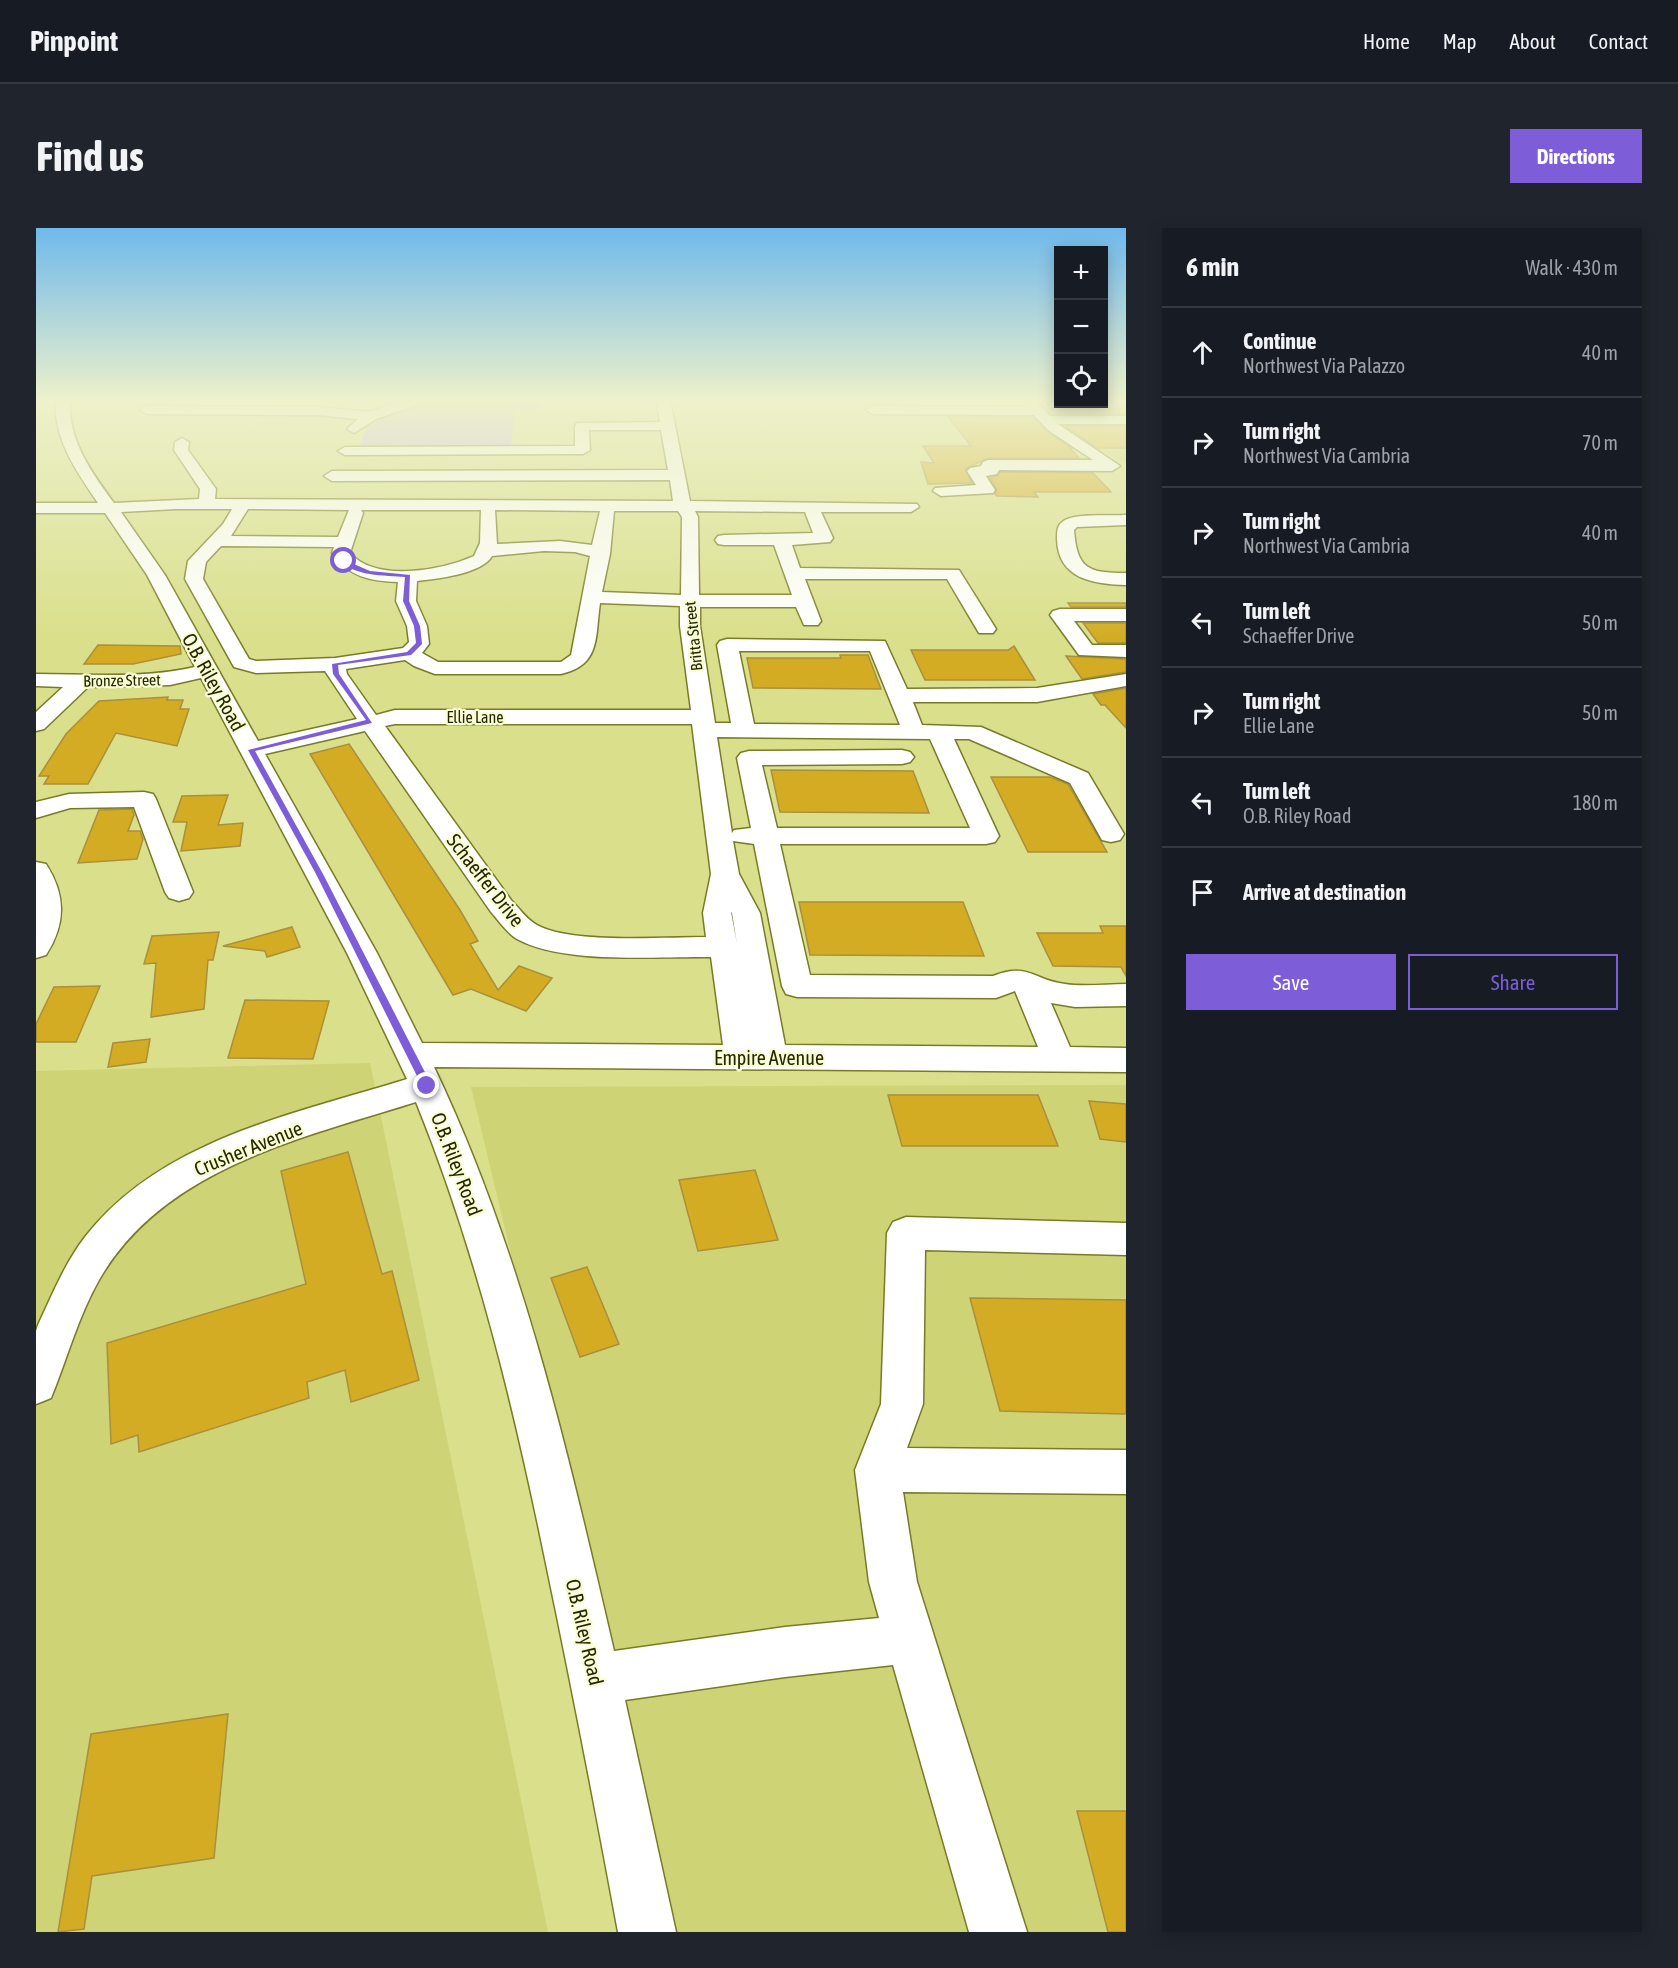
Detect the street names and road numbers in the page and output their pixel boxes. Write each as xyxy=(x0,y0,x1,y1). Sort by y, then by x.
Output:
street label: Britta Street xyxy=(680,600,706,672)
street label: O.B. Riley Road xyxy=(178,629,250,735)
street label: Bronze Street xyxy=(83,670,161,690)
street label: Ellie Lane xyxy=(446,708,504,726)
street label: Schaeffer Drive xyxy=(443,829,529,931)
street label: Empire Avenue xyxy=(714,1046,824,1069)
street label: O.B. Riley Road xyxy=(427,1109,487,1219)
street label: Crusher Avenue xyxy=(191,1116,305,1180)
street label: O.B. Riley Road xyxy=(562,1577,608,1687)

